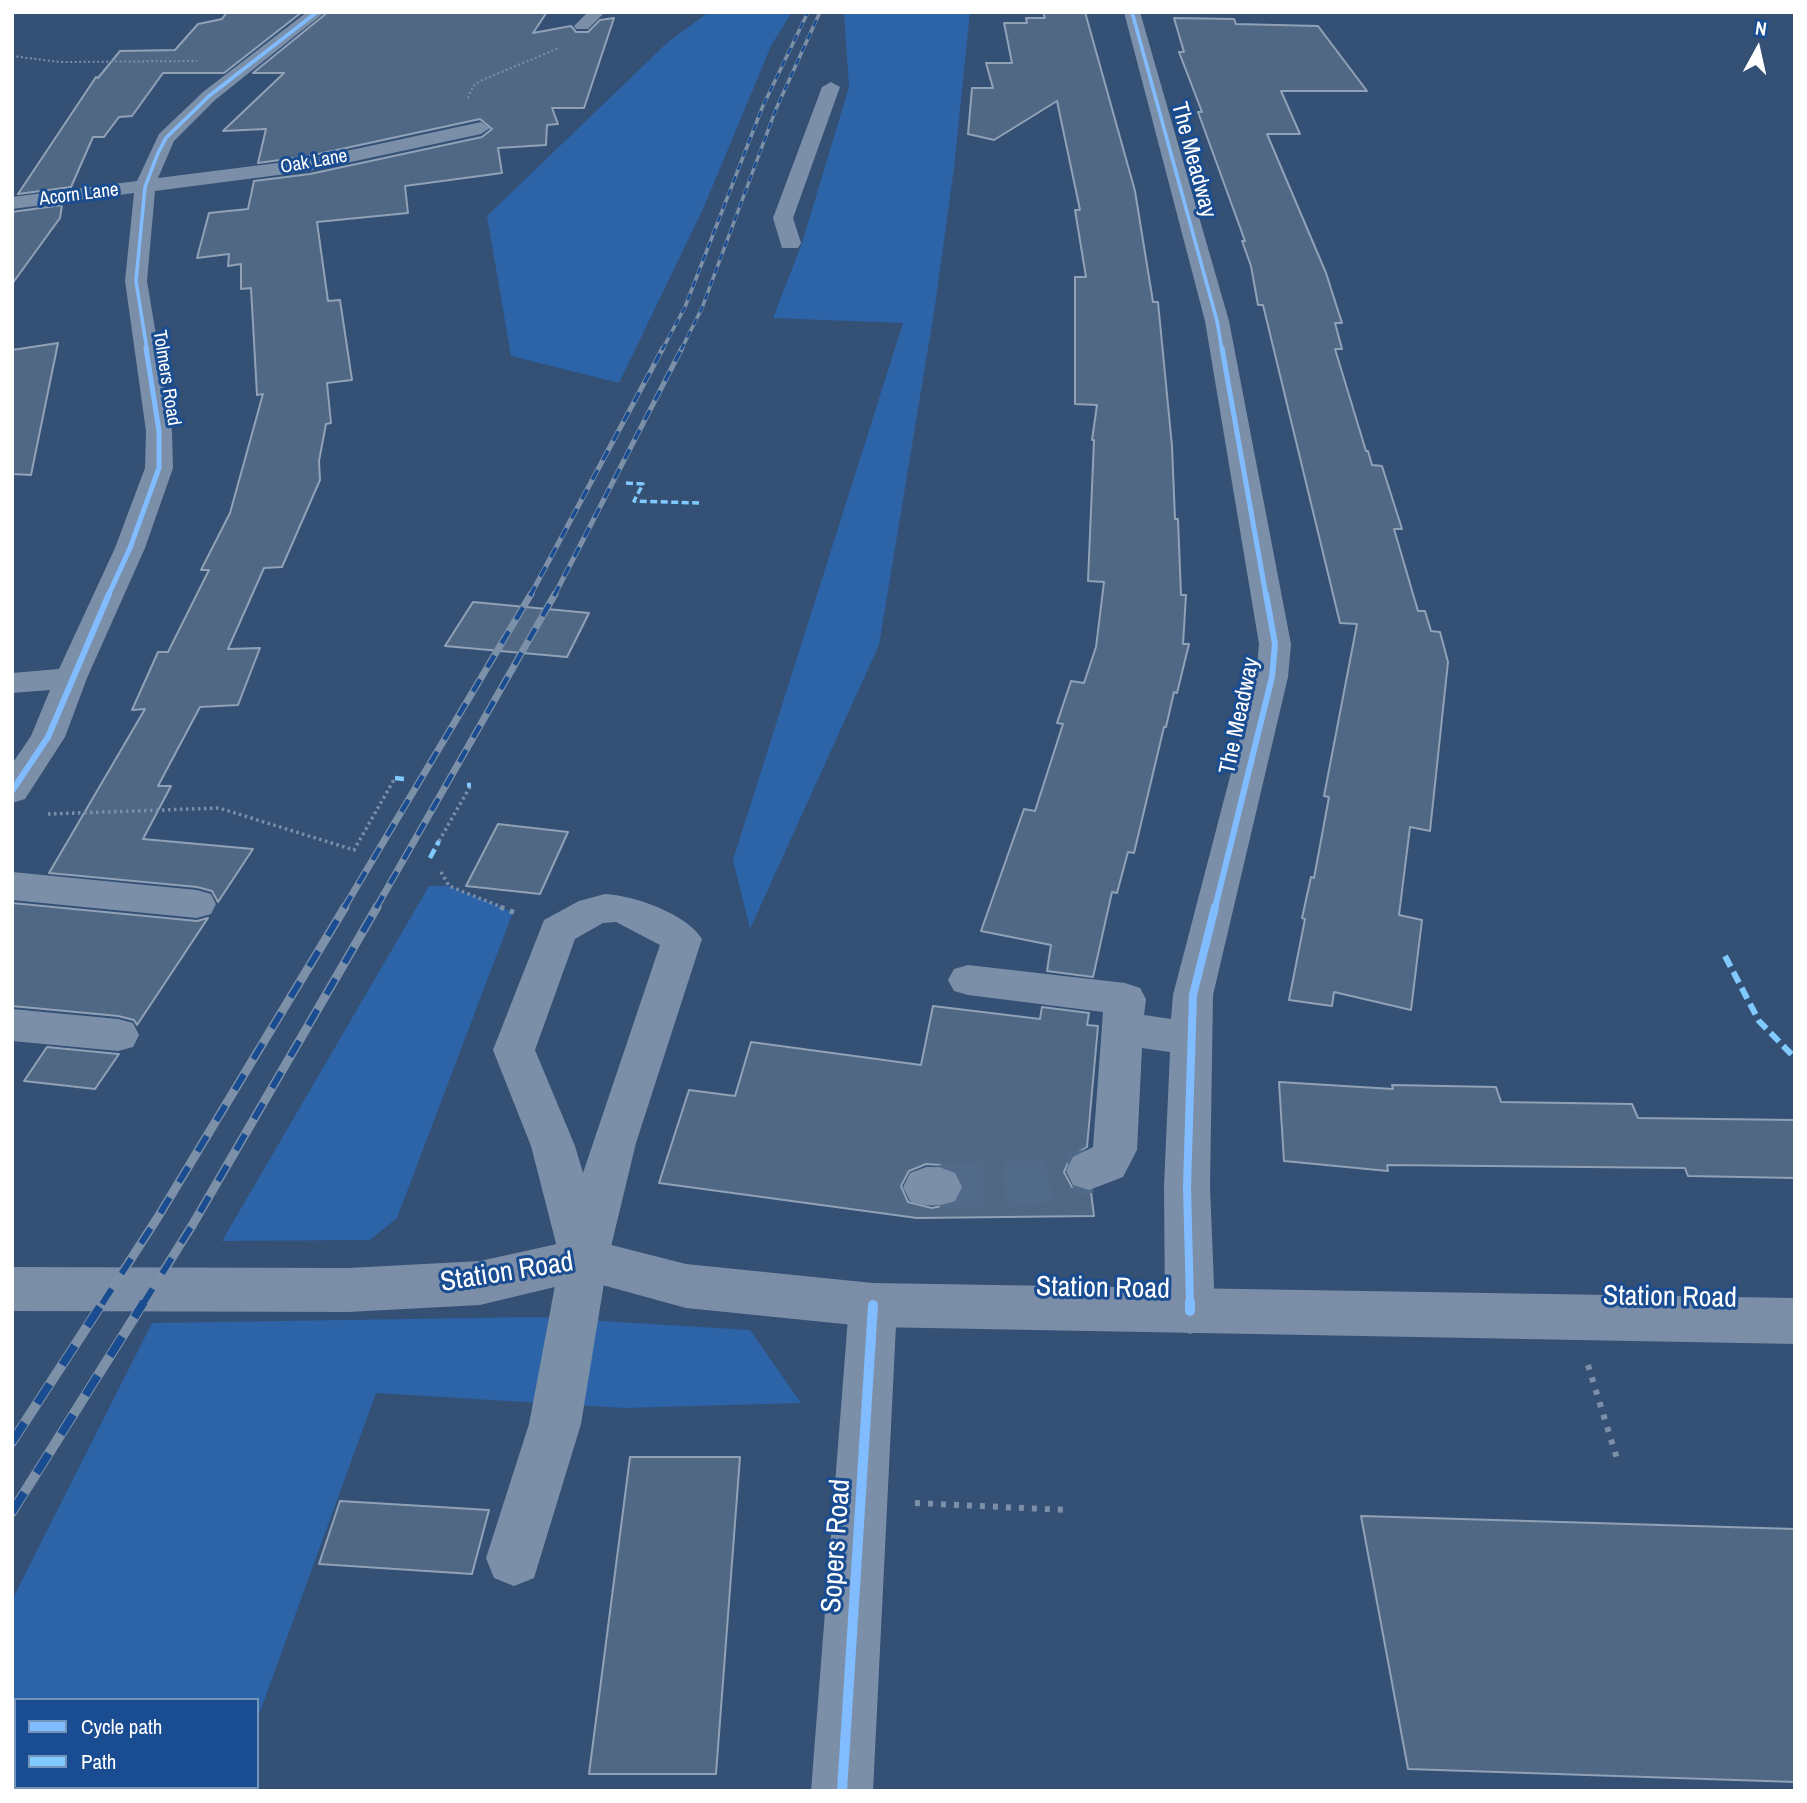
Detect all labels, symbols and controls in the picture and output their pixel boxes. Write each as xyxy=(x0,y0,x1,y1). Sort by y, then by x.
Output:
north arrow xyxy=(1723,14,1793,84)
text: N xyxy=(1754,15,1768,42)
street label: The Meadway xyxy=(1164,99,1222,221)
street label: Oak Lane xyxy=(279,145,349,179)
street label: Acorn Lane xyxy=(38,179,120,211)
street label: Tolmers Road xyxy=(147,329,185,427)
street label: The Meadway xyxy=(1214,655,1266,777)
street label: Station Road xyxy=(438,1246,576,1300)
street label: Station Road xyxy=(1036,1271,1170,1307)
street label: Station Road xyxy=(1603,1280,1737,1316)
street label: Sopers Road xyxy=(816,1478,858,1614)
legend xyxy=(14,1698,259,1789)
text: Cycle path xyxy=(81,1712,162,1741)
text: Path xyxy=(81,1747,116,1776)

